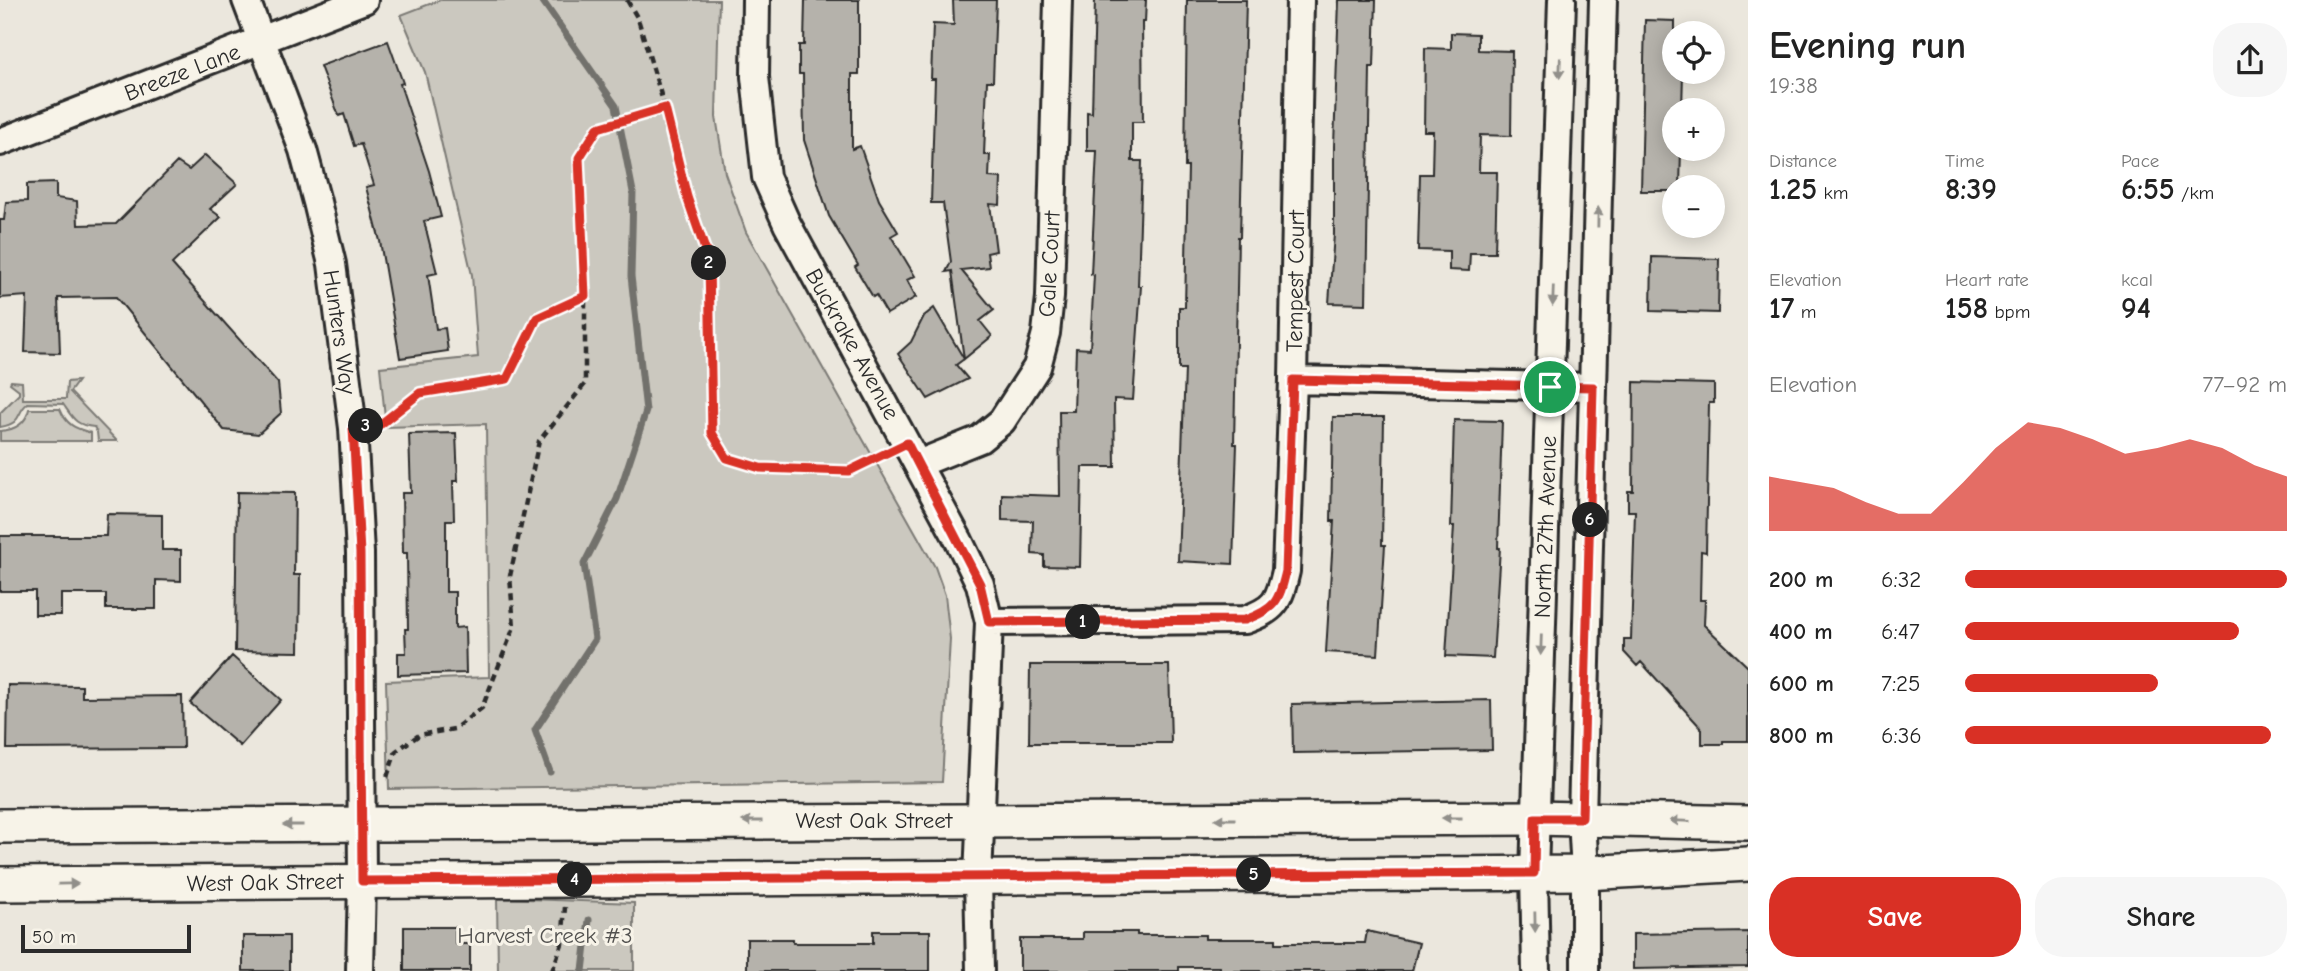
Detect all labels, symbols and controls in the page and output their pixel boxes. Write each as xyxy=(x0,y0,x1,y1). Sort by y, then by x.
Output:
map controls xyxy=(1662,21,1725,238)
button: locate xyxy=(1662,21,1725,84)
button: share xyxy=(2213,23,2287,97)
text: Evening run xyxy=(1769,24,1966,68)
street label: Breeze Lane xyxy=(120,38,244,107)
one-way arrow xyxy=(1554,57,1566,79)
text: 19:38 xyxy=(1769,72,1818,99)
button: + xyxy=(1662,98,1725,161)
text: Distance xyxy=(1769,150,1837,172)
text: Time xyxy=(1945,150,1984,172)
text: Pace xyxy=(2121,150,2159,172)
text: 1.25 xyxy=(1769,172,1817,207)
text: 8:39 xyxy=(1945,172,1997,207)
text: 6:55 xyxy=(2121,172,2175,207)
button: − xyxy=(1662,175,1725,238)
text: km xyxy=(1817,182,1848,204)
text: /km xyxy=(2175,182,2214,204)
one-way arrow xyxy=(1592,206,1603,228)
street label: Tempest Court xyxy=(1281,208,1310,352)
street label: Gale Court xyxy=(1033,209,1066,318)
pin: 2 xyxy=(692,246,726,280)
text: 2 xyxy=(704,251,713,273)
street label: Buckrake Avenue xyxy=(800,264,905,425)
street label: Hunters Way xyxy=(317,268,362,397)
text: Elevation xyxy=(1769,269,1842,291)
text: Heart rate xyxy=(1945,269,2029,291)
text: kcal xyxy=(2121,269,2153,291)
one-way arrow xyxy=(1547,285,1558,307)
text: 17 xyxy=(1769,291,1794,326)
text: 158 xyxy=(1945,291,1988,326)
text: 94 xyxy=(2121,291,2151,326)
text: m xyxy=(1794,301,1816,323)
text: bpm xyxy=(1988,301,2030,323)
pin xyxy=(1520,357,1580,417)
icon: arrive xyxy=(1531,368,1569,406)
text: Elevation xyxy=(1769,371,1857,398)
text: 77–92 m xyxy=(2202,371,2287,398)
pin: 3 xyxy=(348,408,384,444)
text: 3 xyxy=(361,414,370,436)
street label: North 27th Avenue xyxy=(1529,435,1562,619)
pin: 6 xyxy=(1572,503,1608,538)
text: 6 xyxy=(1585,508,1594,530)
text: 200 m xyxy=(1769,566,1833,593)
text: 6:32 xyxy=(1881,566,1921,593)
pin: 1 xyxy=(1066,604,1100,640)
text: 1 xyxy=(1079,610,1086,632)
text: 400 m xyxy=(1769,618,1833,645)
text: 6:47 xyxy=(1881,618,1920,645)
one-way arrow xyxy=(1536,635,1547,657)
text: 600 m xyxy=(1769,670,1834,697)
text: 7:25 xyxy=(1881,670,1921,697)
text: 800 m xyxy=(1769,722,1834,749)
text: 6:36 xyxy=(1881,722,1922,749)
street label: West Oak Street xyxy=(796,807,954,834)
one-way arrow xyxy=(1441,812,1463,824)
one-way arrow xyxy=(1214,813,1236,825)
one-way arrow xyxy=(741,815,763,827)
one-way arrow xyxy=(1669,815,1691,827)
one-way arrow xyxy=(282,819,304,830)
pin: 5 xyxy=(1236,858,1272,892)
pin: 4 xyxy=(558,862,592,898)
text: 5 xyxy=(1248,863,1259,885)
street label: West Oak Street xyxy=(186,868,345,897)
text: 4 xyxy=(570,868,579,890)
button: Save xyxy=(1769,877,2021,957)
button: Share xyxy=(2035,877,2287,957)
one-way arrow xyxy=(57,878,79,889)
one-way arrow xyxy=(1529,911,1541,933)
scale bar xyxy=(21,922,191,954)
park label: Harvest Creek #3 xyxy=(457,922,633,949)
text: 50 m xyxy=(32,926,76,948)

